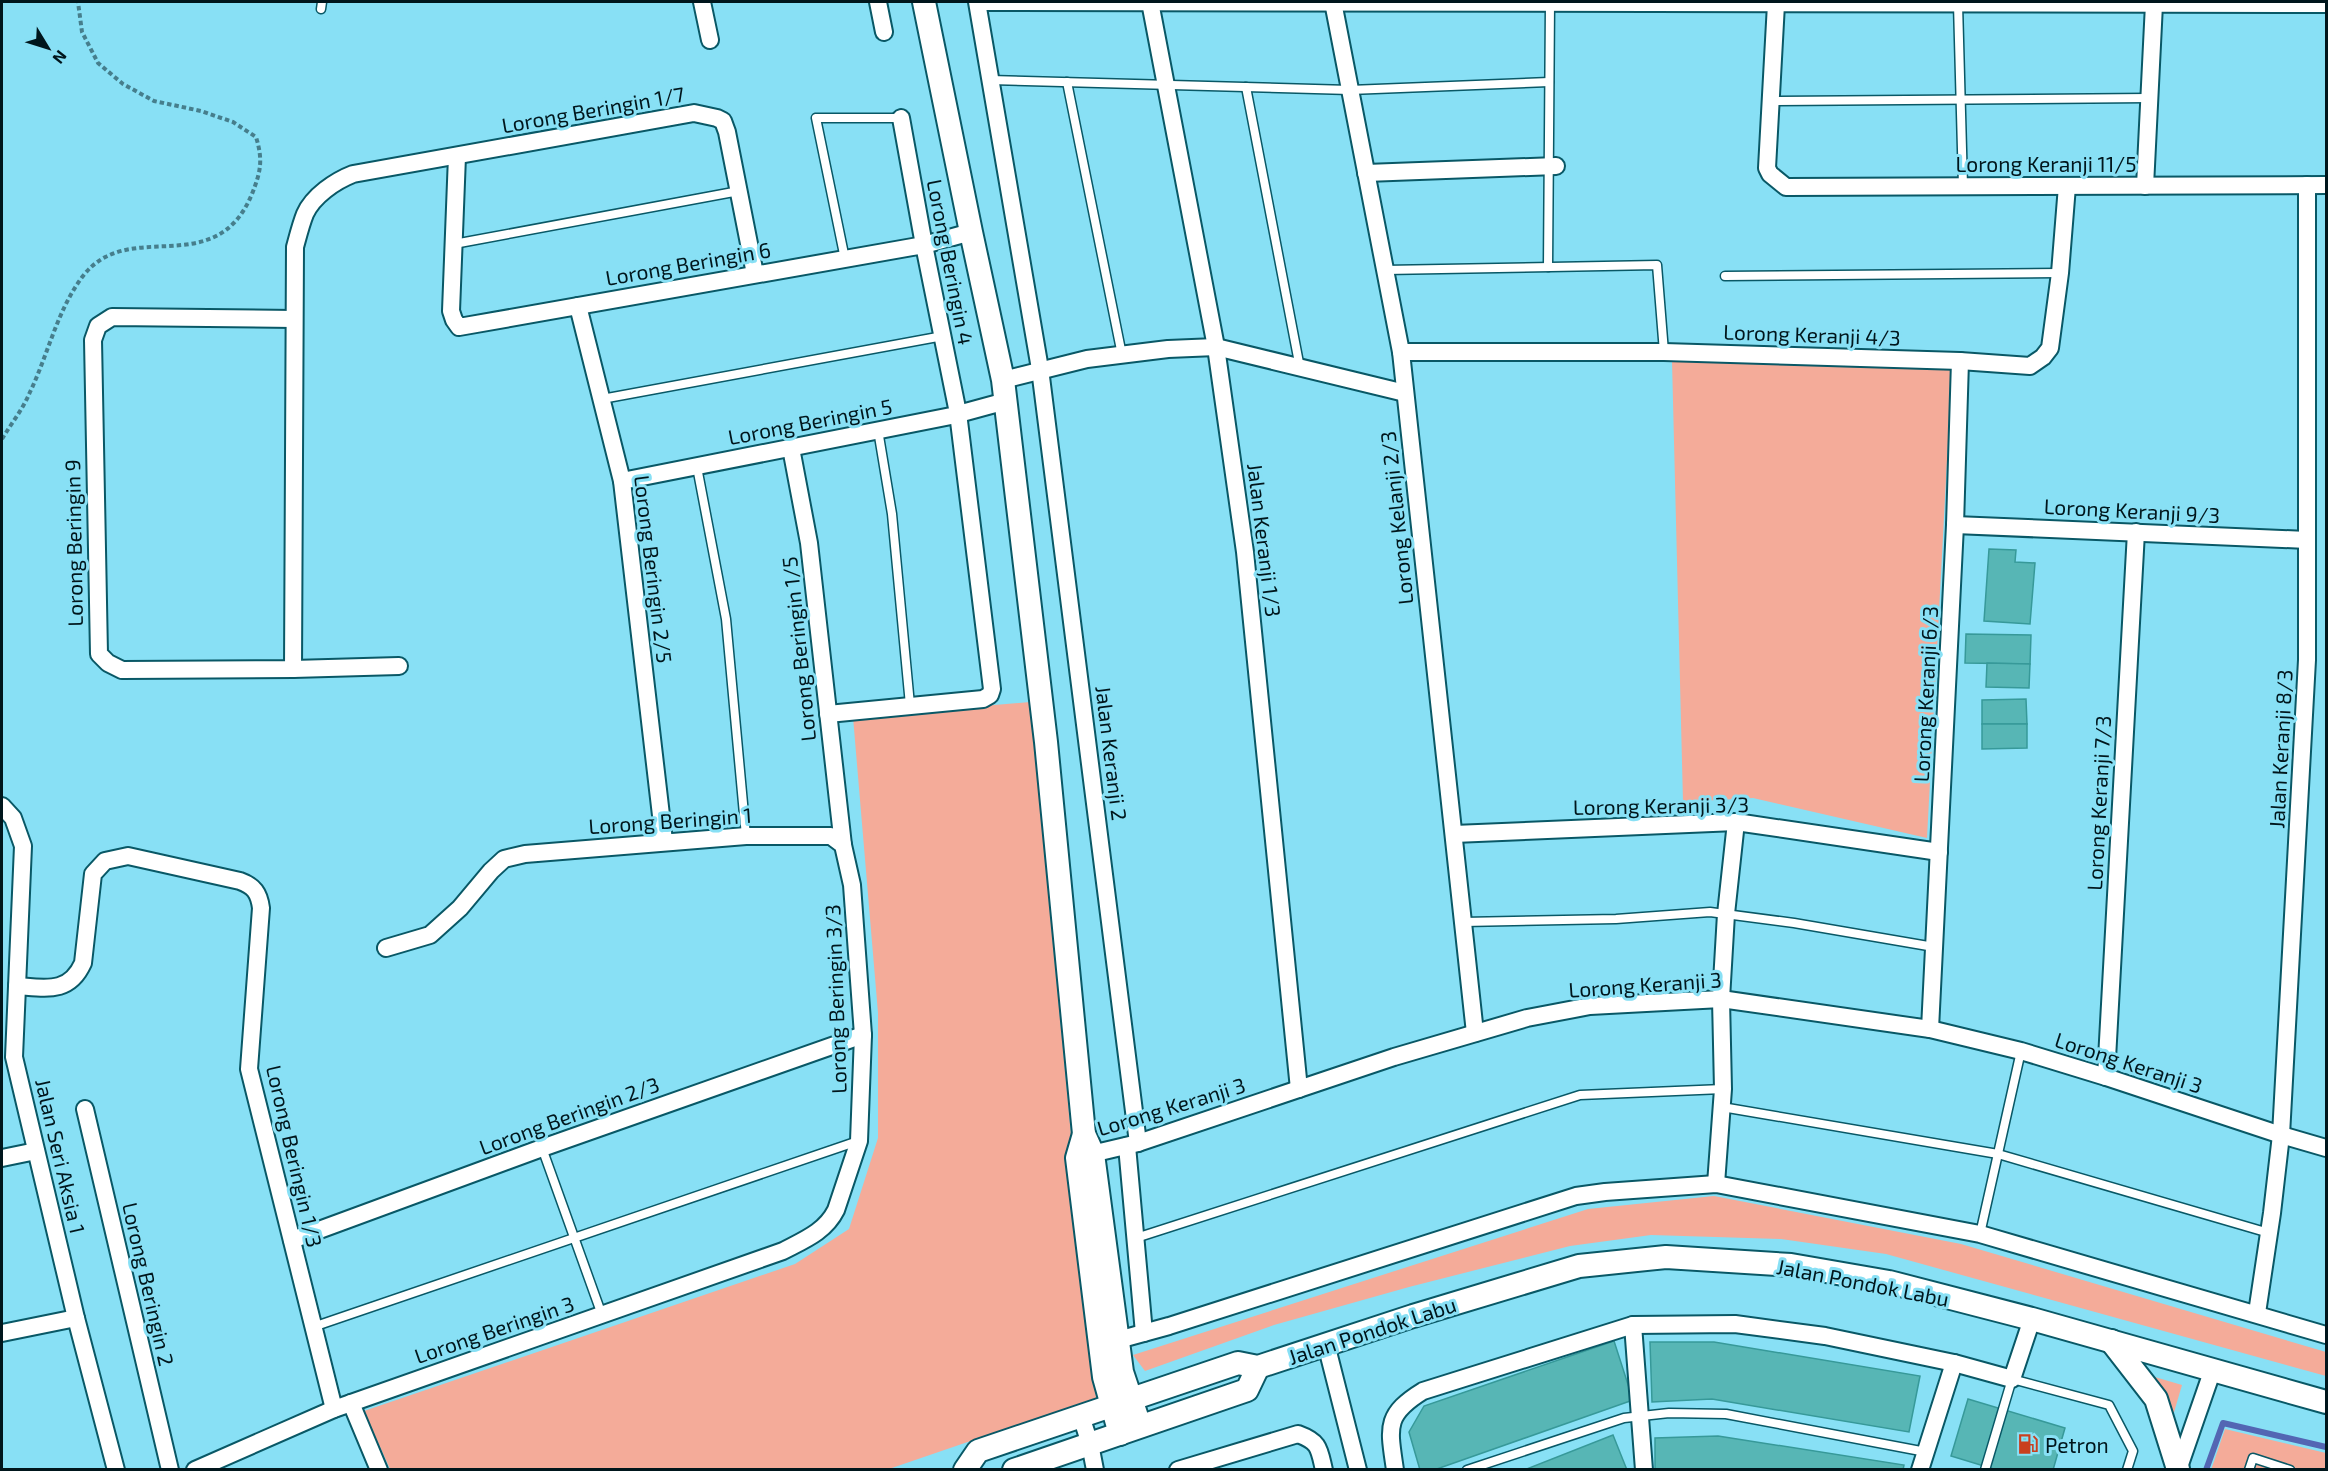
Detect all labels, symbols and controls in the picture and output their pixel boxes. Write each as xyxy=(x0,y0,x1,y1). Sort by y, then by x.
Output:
north arrow xyxy=(18,18,78,78)
text: N xyxy=(49,47,71,68)
street label: Lorong Beringin 1/7 xyxy=(500,81,687,137)
street label: Lorong Keranji 11/5 xyxy=(1956,151,2136,177)
street label: Lorong Beringin 4 xyxy=(923,177,979,347)
street label: Lorong Beringin 6 xyxy=(603,236,773,290)
street label: Lorong Keranji 4/3 xyxy=(1723,318,1901,351)
street label: Lorong Beringin 5 xyxy=(726,393,894,449)
street label: Lorong Kelanji 2/3 xyxy=(1374,430,1419,606)
street label: Lorong Beringin 9 xyxy=(59,459,87,627)
street label: Jalan Keranji 1/3 xyxy=(1242,462,1287,619)
street label: Lorong Beringin 2/5 xyxy=(630,474,678,664)
street label: Lorong Keranji 9/3 xyxy=(2043,493,2221,528)
street label: Lorong Beringin 1/5 xyxy=(776,555,820,743)
street label: Lorong Keranji 6/3 xyxy=(1908,605,1943,783)
street label: Jalan Keranji 8/3 xyxy=(2263,669,2298,829)
street label: Jalan Keranji 2 xyxy=(1090,684,1133,822)
street label: Lorong Keranji 7/3 xyxy=(2081,715,2116,891)
street label: Lorong Keranji 3/3 xyxy=(1573,791,1749,820)
street label: Lorong Beringin 1 xyxy=(587,802,753,838)
street label: Lorong Beringin 3/3 xyxy=(819,904,851,1094)
street label: Lorong Keranji 3 xyxy=(1567,966,1723,1003)
street label: Lorong Keranji 3 xyxy=(2052,1026,2206,1099)
street label: Lorong Beringin 1/3 xyxy=(262,1062,328,1250)
street label: Lorong Beringin 2/3 xyxy=(476,1071,662,1159)
street label: Lorong Keranji 3 xyxy=(1094,1072,1248,1141)
street label: Jalan Seri Aksia 1 xyxy=(31,1076,91,1236)
street label: Lorong Beringin 2 xyxy=(118,1200,180,1368)
street label: Jalan Pondok Labu xyxy=(1775,1253,1951,1311)
street label: Lorong Beringin 3 xyxy=(411,1290,577,1368)
street label: Jalan Pondok Labu xyxy=(1285,1291,1459,1369)
fuel station icon: Petron xyxy=(2016,1432,2040,1456)
place label: Petron xyxy=(2045,1432,2109,1457)

